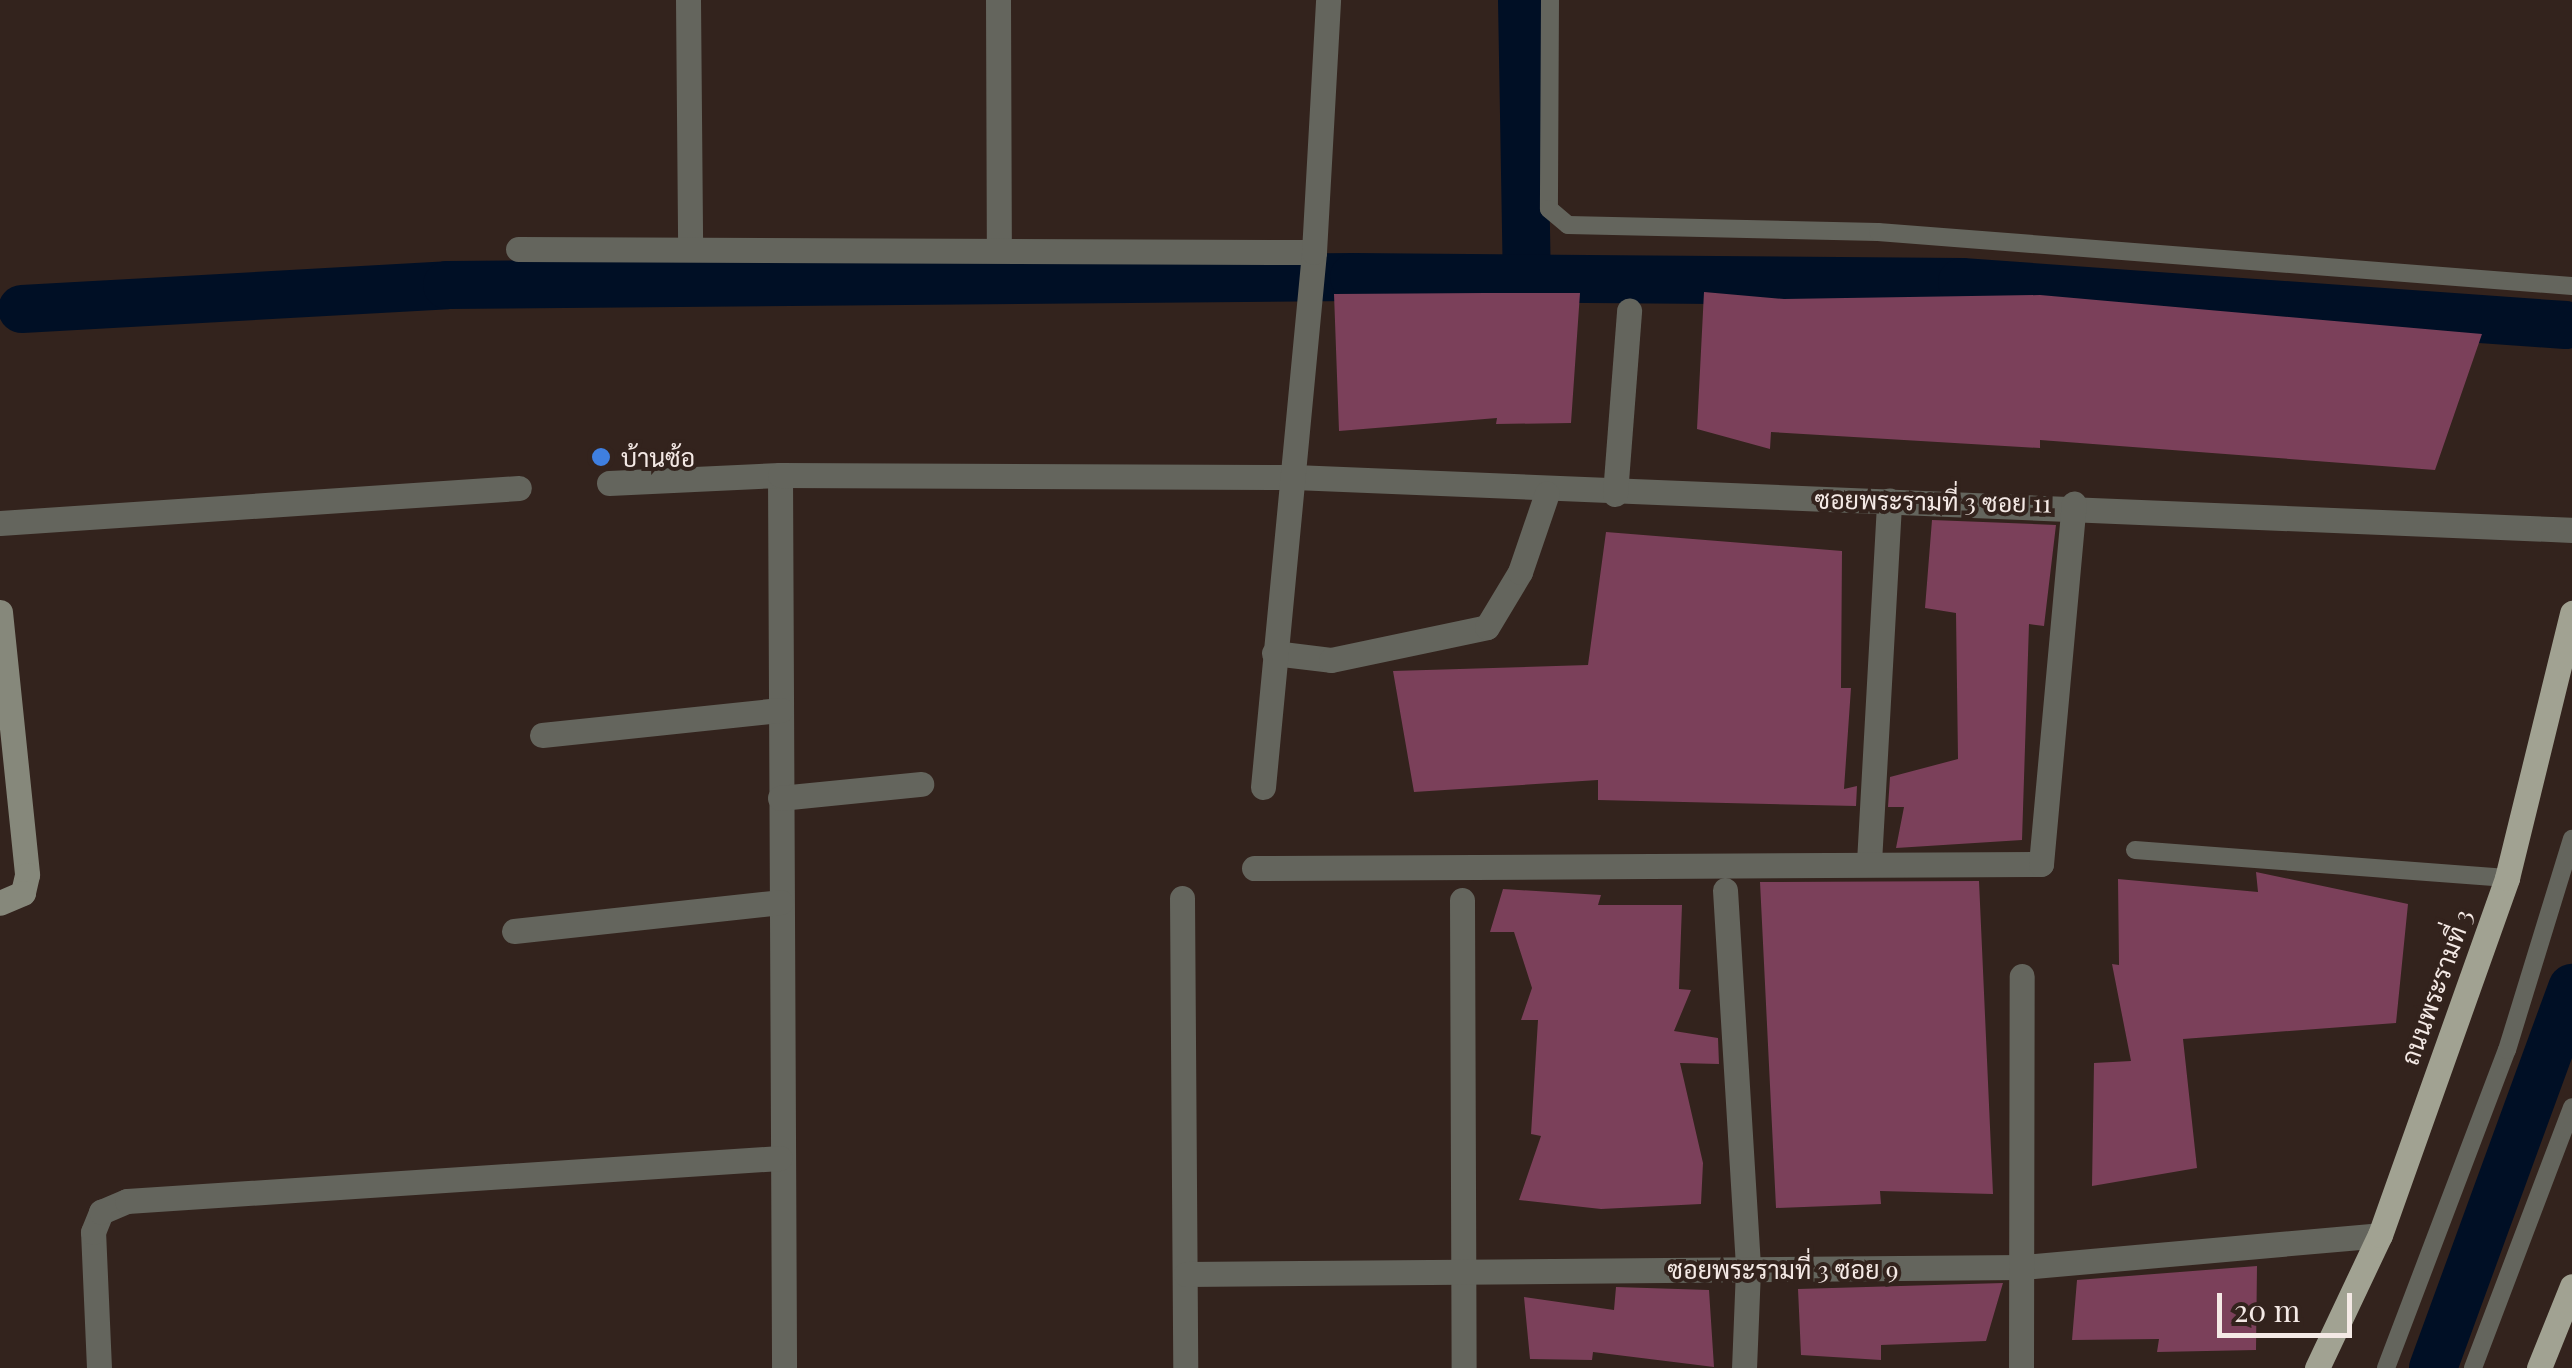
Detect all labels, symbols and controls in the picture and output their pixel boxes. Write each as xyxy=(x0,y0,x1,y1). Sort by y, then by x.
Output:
place label: บ้านซ้อ xyxy=(621,442,695,472)
marker: บ้านซ้อ xyxy=(590,446,612,468)
street label: ซอยพระรามที่ 3 ซอย 11 xyxy=(1814,484,2052,518)
street label: ถนนพระรามที่ 3 xyxy=(2394,905,2478,1069)
street label: ซอยพระรามที่ 3 ซอย 9 xyxy=(1668,1254,1898,1284)
scale bar xyxy=(2222,1273,2357,1335)
text: 20 m xyxy=(2234,1290,2300,1330)

